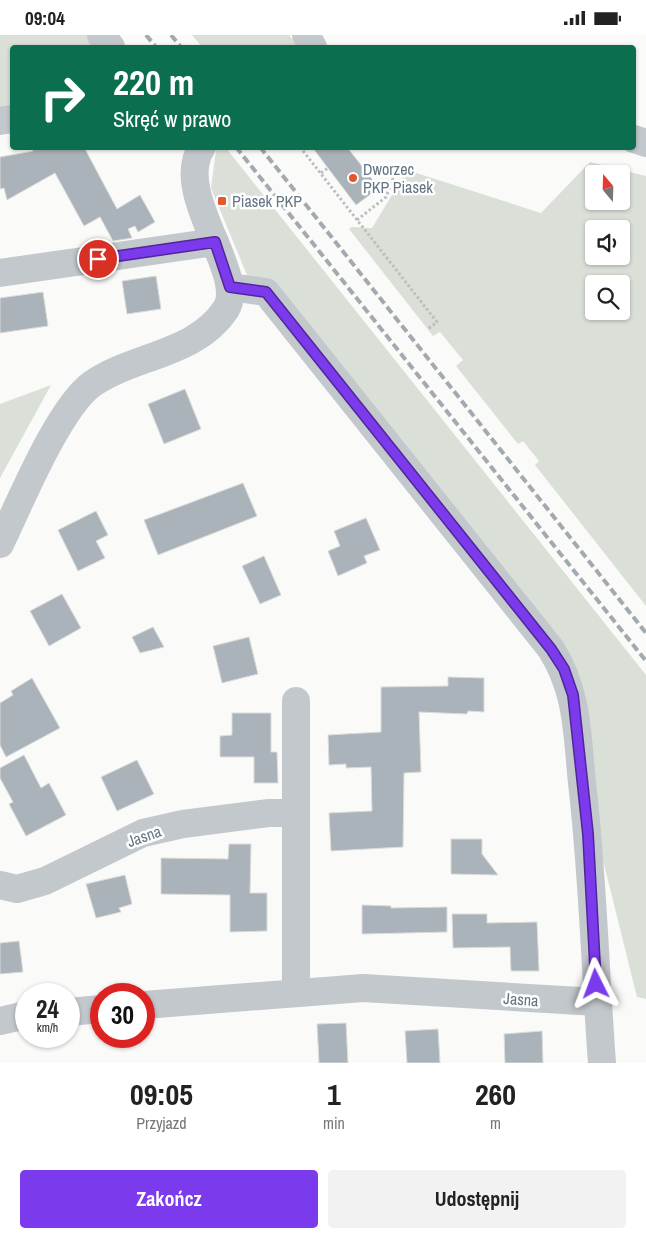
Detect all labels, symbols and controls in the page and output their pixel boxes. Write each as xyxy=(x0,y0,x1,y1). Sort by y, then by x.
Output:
text: 09:04 xyxy=(25,5,65,31)
text: 220 m xyxy=(113,59,194,106)
icon: right xyxy=(30,65,95,130)
text: Skręć w prawo xyxy=(113,104,231,134)
place label: Dworzec PKP Piasek xyxy=(363,158,433,198)
north arrow xyxy=(585,165,630,210)
map controls xyxy=(585,165,630,320)
marker: Dworzec PKP Piasek xyxy=(347,172,359,184)
place label: Piasek PKP xyxy=(232,190,302,212)
marker: Piasek PKP xyxy=(216,195,228,207)
button: sound xyxy=(585,220,630,265)
pin xyxy=(77,238,119,280)
icon: arrive xyxy=(84,245,112,273)
button: search xyxy=(585,275,630,320)
street label: Jasna xyxy=(124,820,165,852)
position arrow xyxy=(569,957,621,1009)
speed limit sign: 30 xyxy=(90,983,155,1048)
street label: Jasna xyxy=(503,987,540,1011)
text: 24 xyxy=(36,992,59,1026)
text: km/h xyxy=(37,1020,58,1036)
text: 09:05 xyxy=(130,1074,193,1114)
text: 1 xyxy=(327,1074,341,1114)
text: 260 xyxy=(475,1074,516,1114)
text: Przyjazd xyxy=(136,1112,187,1134)
text: min xyxy=(323,1112,345,1134)
text: m xyxy=(490,1112,501,1134)
button: Zakończ xyxy=(20,1170,318,1228)
button: Udostępnij xyxy=(328,1170,626,1228)

